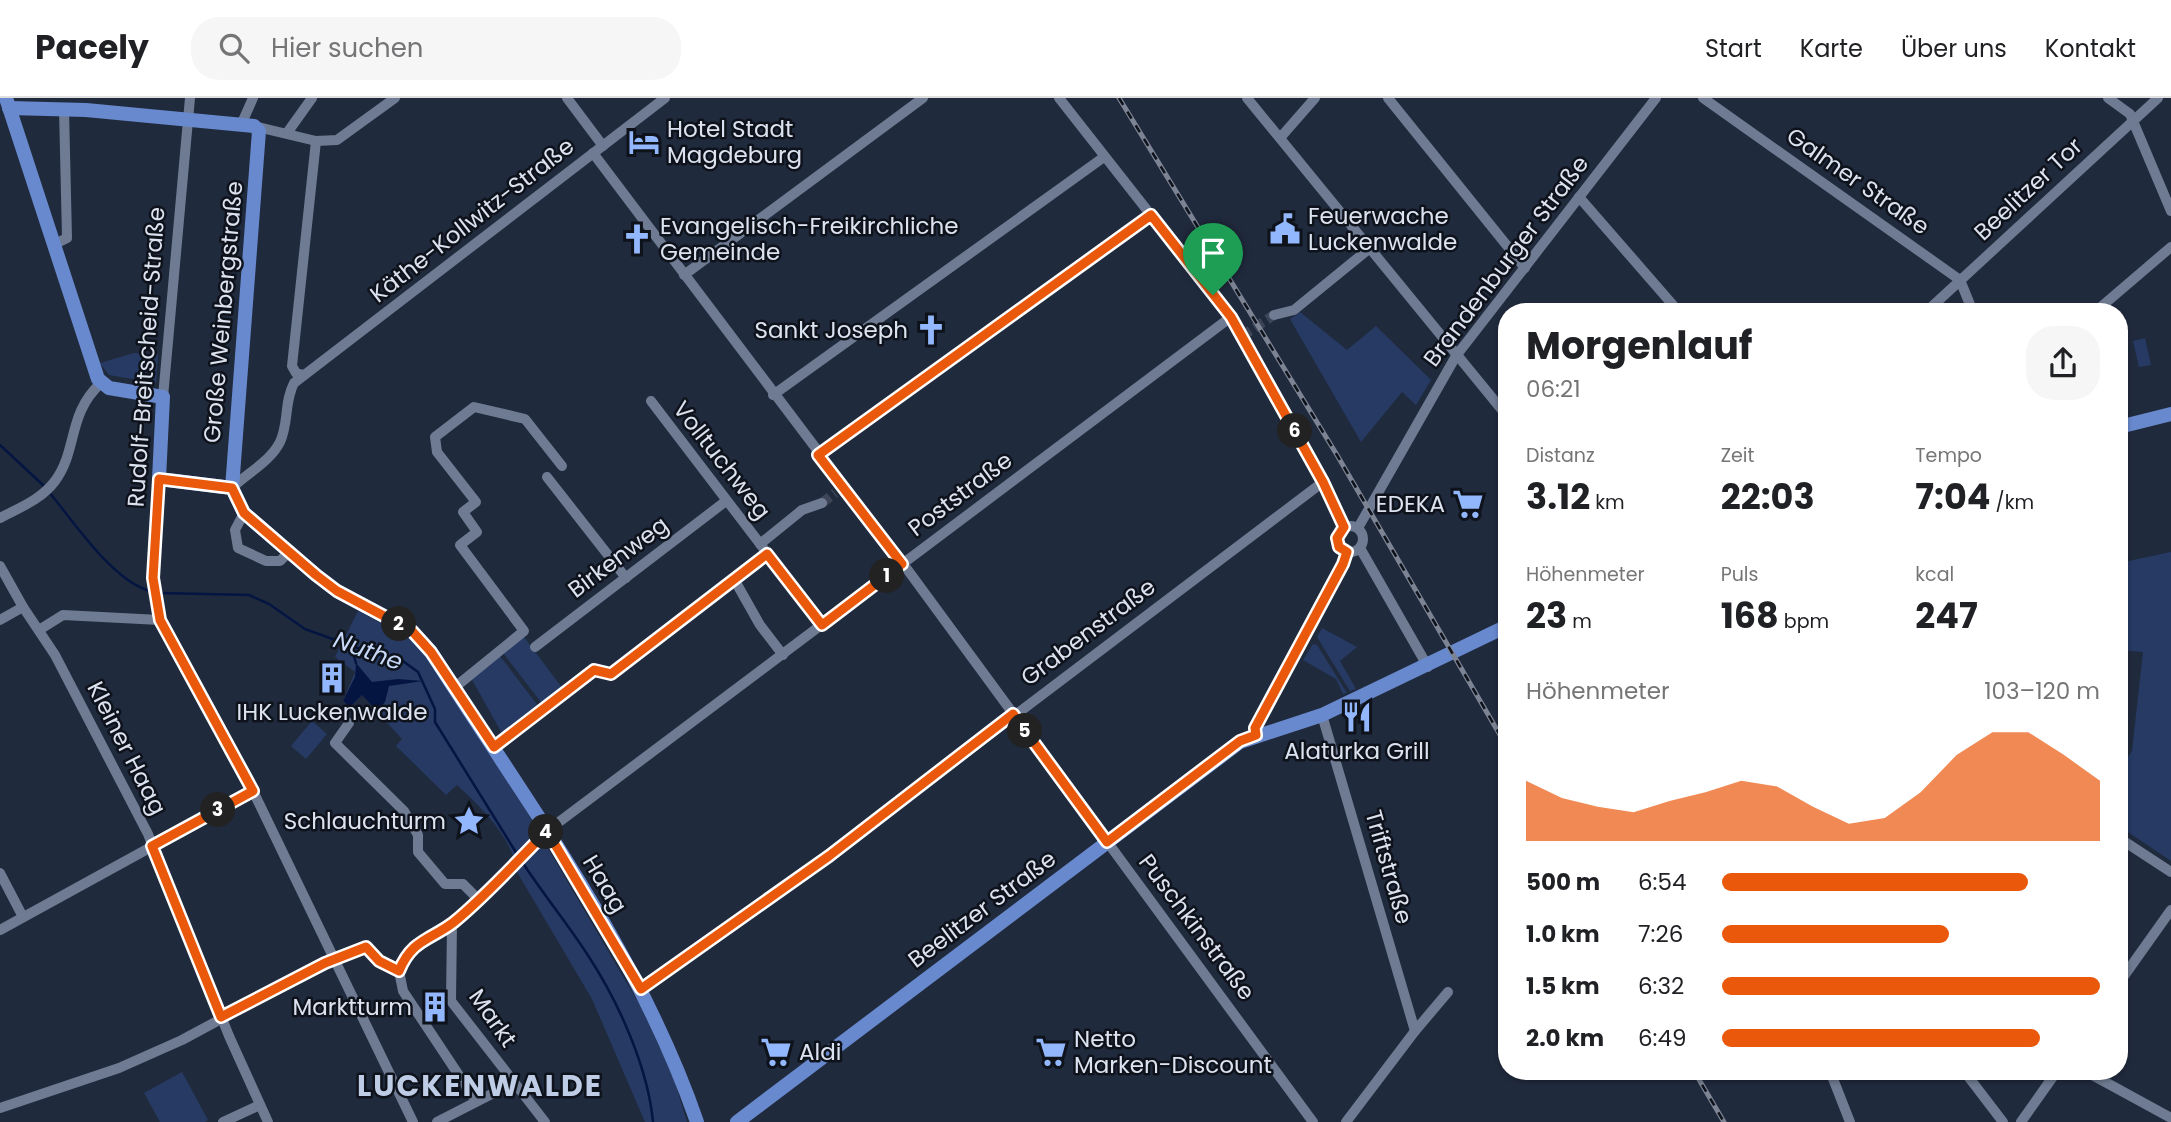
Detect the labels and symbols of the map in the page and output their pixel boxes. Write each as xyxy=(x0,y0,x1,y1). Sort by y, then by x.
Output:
place label: Hotel Stadt Magdeburg xyxy=(667,113,802,171)
street label: Galmer Straße xyxy=(1780,120,1936,242)
hotel icon: Hotel Stadt Magdeburg xyxy=(627,125,661,159)
street label: Käthe-Kollwitz-Straße xyxy=(363,130,581,310)
street label: Beelitzer Tor xyxy=(1967,130,2089,248)
street label: Brandenburger Straße xyxy=(1416,149,1596,373)
street label: Große Weinbergstraße xyxy=(196,180,250,444)
place label: Feuerwache Luckenwalde xyxy=(1308,200,1457,258)
street label: Rudolf-Breitscheid-Straße xyxy=(120,206,172,508)
place label: Evangelisch-Freikirchliche Gemeinde xyxy=(660,210,959,268)
public building icon: Feuerwache Luckenwalde xyxy=(1268,212,1302,246)
church icon: Evangelisch-Freikirchliche Gemeinde xyxy=(620,222,654,256)
pin xyxy=(1183,223,1243,295)
church icon: Sankt Joseph xyxy=(914,313,948,347)
place label: Sankt Joseph xyxy=(754,314,908,346)
street label: Volltuchweg xyxy=(666,394,778,526)
pin: 6 xyxy=(1278,414,1312,448)
street label: Poststraße xyxy=(901,444,1019,544)
supermarket icon: EDEKA xyxy=(1451,487,1485,521)
place label: EDEKA xyxy=(1376,488,1445,520)
street label: Birkenweg xyxy=(561,509,675,605)
pin: 1 xyxy=(870,559,904,594)
street label: Grabenstraße xyxy=(1014,571,1162,693)
pin: 2 xyxy=(382,606,416,642)
water label: Nuthe xyxy=(329,623,407,678)
building icon: IHK Luckenwalde xyxy=(315,661,349,695)
street label: Kleiner Haag xyxy=(80,676,174,820)
place label: IHK Luckenwalde xyxy=(237,696,427,728)
restaurant icon: Alaturka Grill xyxy=(1340,700,1374,734)
pin: 5 xyxy=(1007,714,1042,748)
place label: Alaturka Grill xyxy=(1284,735,1430,767)
pin: 3 xyxy=(200,792,235,828)
place icon: Schlauchturm xyxy=(452,804,486,838)
place label: Schlauchturm xyxy=(284,805,446,837)
street label: Triftstraße xyxy=(1357,806,1421,928)
pin: 4 xyxy=(528,814,564,850)
street label: Beelitzer Straße xyxy=(901,843,1063,975)
street label: Puschkinstraße xyxy=(1131,847,1263,1007)
street label: Haag xyxy=(575,849,635,919)
street label: Markt xyxy=(461,983,525,1053)
building icon: Marktturm xyxy=(418,990,452,1024)
place label: Marktturm xyxy=(292,991,412,1023)
place label: Netto Marken-Discount xyxy=(1074,1023,1272,1081)
supermarket icon: Aldi xyxy=(759,1035,793,1069)
supermarket icon: Netto Marken-Discount xyxy=(1034,1035,1068,1069)
place label: Aldi xyxy=(799,1036,841,1068)
district label: LUCKENWALDE xyxy=(357,1064,603,1107)

